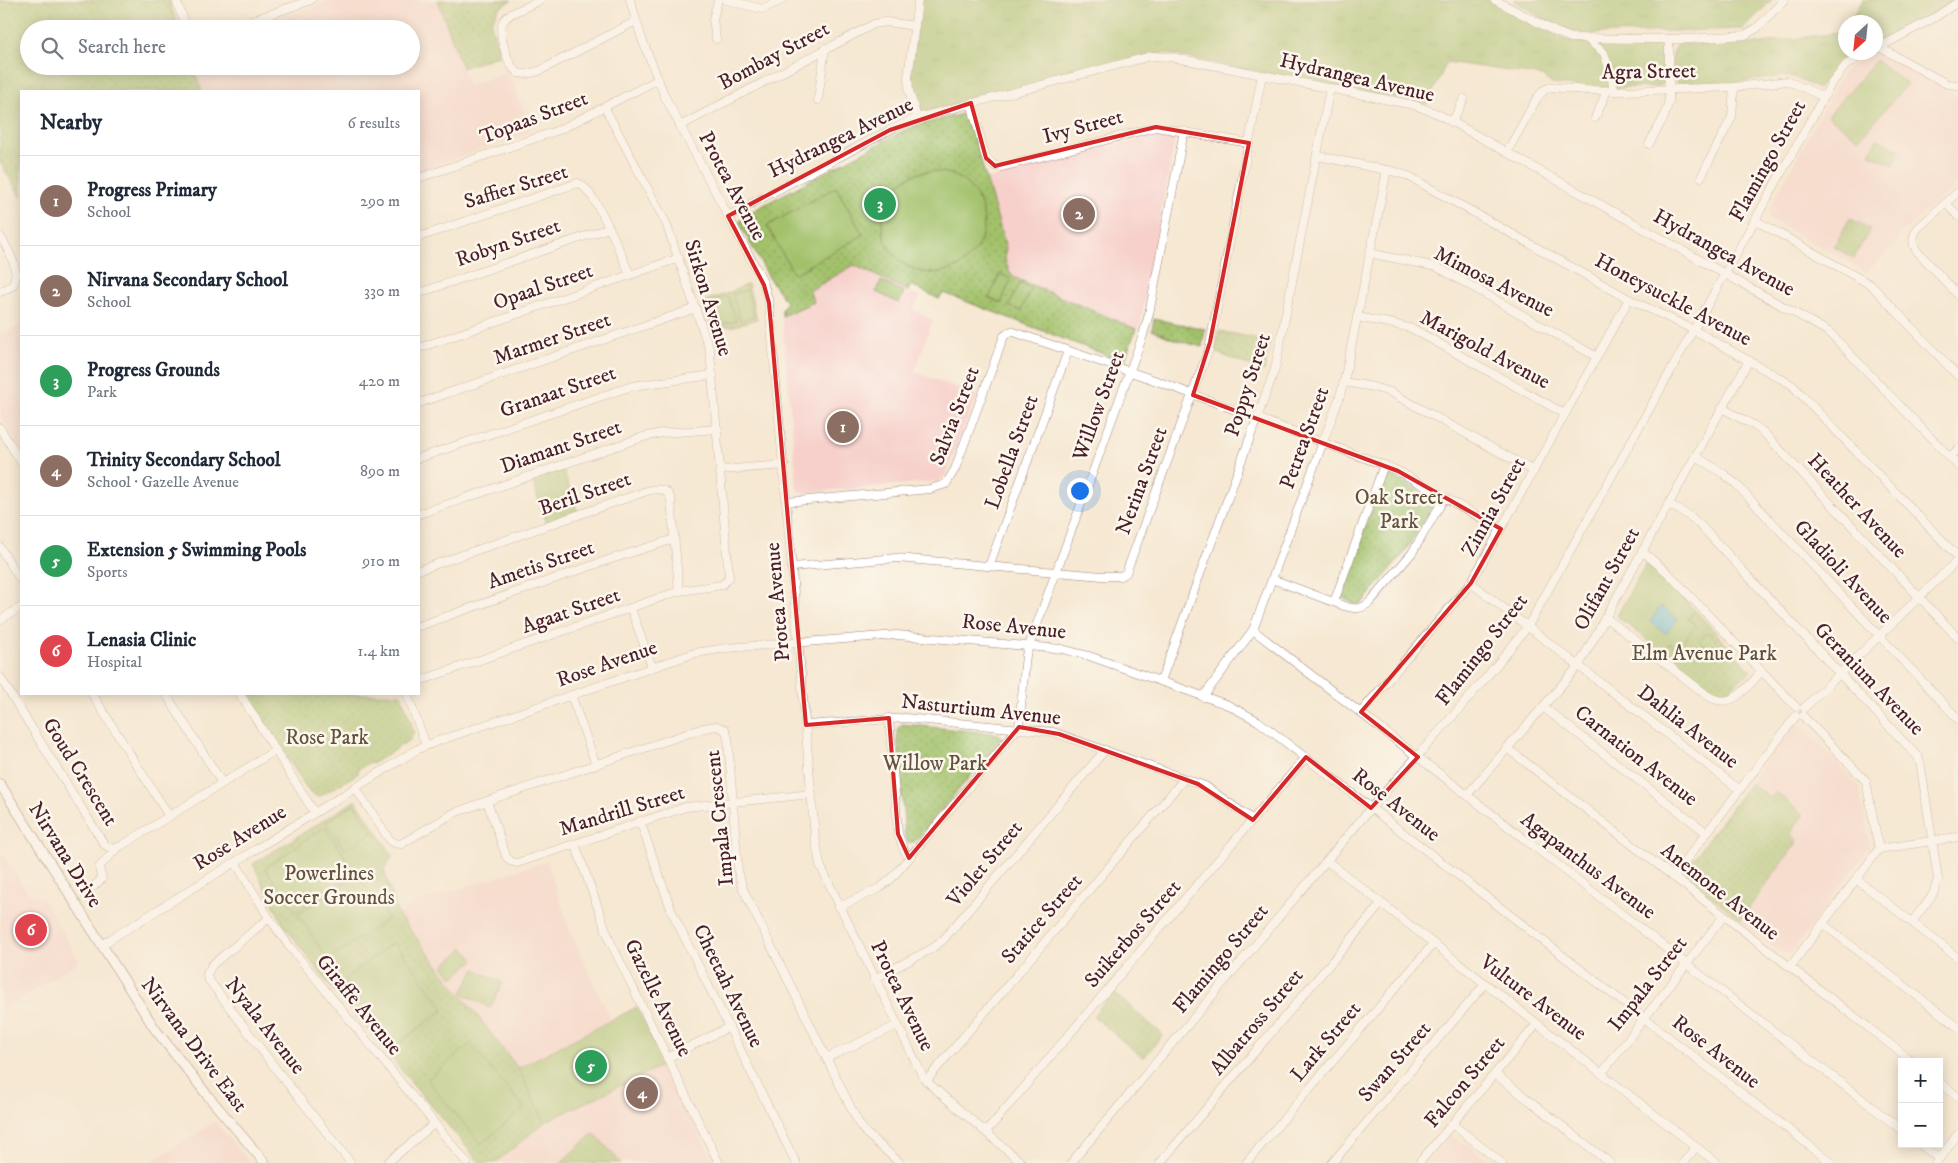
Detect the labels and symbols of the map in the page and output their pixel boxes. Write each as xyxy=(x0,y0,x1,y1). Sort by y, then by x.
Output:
north arrow xyxy=(1838,15,1883,60)
street label: Bombay Street xyxy=(714,16,834,96)
street label: Hydrangea Avenue xyxy=(1277,48,1437,109)
street label: Agra Street xyxy=(1602,58,1697,86)
street label: Topaas Street xyxy=(476,85,592,150)
street label: Hydrangea Avenue xyxy=(764,92,918,184)
street label: Flamingo Street xyxy=(1724,95,1812,226)
street label: Ivy Street xyxy=(1040,104,1126,150)
street label: Protea Avenue xyxy=(692,127,772,245)
street label: Saffier Street xyxy=(461,159,571,215)
pin: 3 xyxy=(864,185,896,223)
pin: 2 xyxy=(1063,195,1095,233)
street label: Hydrangea Avenue xyxy=(1649,203,1800,303)
street label: Robyn Street xyxy=(452,213,564,273)
street label: Sirkon Avenue xyxy=(678,237,738,360)
street label: Mimosa Avenue xyxy=(1430,241,1559,324)
street label: Honeysuckle Avenue xyxy=(1590,248,1756,352)
street label: Opaal Street xyxy=(490,258,597,316)
street label: Marigold Avenue xyxy=(1416,305,1555,395)
street label: Marmer Street xyxy=(490,307,614,371)
street label: Poppy Street xyxy=(1219,330,1277,440)
street label: Willow Street xyxy=(1067,347,1131,465)
street label: Granaat Street xyxy=(496,360,620,424)
street label: Salvia Street xyxy=(924,363,986,469)
street label: Petrea Street xyxy=(1274,383,1336,493)
street label: Lobella Street xyxy=(979,391,1045,513)
pin: 1 xyxy=(827,408,859,446)
street label: Diamant Street xyxy=(497,414,625,480)
street label: Nerina Street xyxy=(1110,423,1174,538)
street label: Heather Avenue xyxy=(1802,448,1912,564)
street label: Zinnia Street xyxy=(1456,453,1532,561)
street label: Beril Street xyxy=(536,466,635,522)
your location xyxy=(1067,478,1093,504)
park label: Oak Street Park xyxy=(1355,485,1443,535)
street label: Gladioli Avenue xyxy=(1788,515,1898,630)
street label: Olifant Street xyxy=(1568,523,1646,635)
street label: Ametis Street xyxy=(484,535,598,595)
street label: Protea Avenue xyxy=(760,541,796,663)
street label: Agaat Street xyxy=(518,582,624,640)
street label: Flamingo Street xyxy=(1430,589,1534,711)
street label: Rose Avenue xyxy=(960,609,1068,645)
street label: Geranium Avenue xyxy=(1808,617,1930,741)
street label: Rose Avenue xyxy=(553,635,661,693)
park label: Elm Avenue Park xyxy=(1631,641,1777,667)
street label: Dahlia Avenue xyxy=(1632,679,1744,775)
street label: Nasturtium Avenue xyxy=(900,689,1062,731)
street label: Carnation Avenue xyxy=(1569,700,1703,812)
street label: Goud Crescent xyxy=(36,713,124,831)
park label: Rose Park xyxy=(285,725,369,751)
street label: Impala Crescent xyxy=(700,749,740,887)
park label: Willow Park xyxy=(882,751,988,777)
street label: Rose Avenue xyxy=(1347,762,1446,848)
street label: Mandrill Street xyxy=(556,780,688,842)
street label: Nirvana Drive xyxy=(22,797,108,913)
street label: Rose Avenue xyxy=(189,799,292,877)
street label: Agapanthus Avenue xyxy=(1515,807,1661,926)
street label: Violet Street xyxy=(941,815,1029,913)
street label: Anemone Avenue xyxy=(1655,838,1785,947)
park label: Powerlines Soccer Grounds xyxy=(263,861,395,911)
street label: Statice Street xyxy=(996,868,1088,969)
street label: Suikerbos Street xyxy=(1079,874,1187,993)
street label: Flamingo Street xyxy=(1168,899,1274,1019)
pin: 6 xyxy=(15,911,47,949)
street label: Cheetah Avenue xyxy=(687,920,769,1052)
street label: Impala Street xyxy=(1603,931,1693,1037)
street label: Gazelle Avenue xyxy=(618,935,698,1061)
street label: Protea Avenue xyxy=(864,937,940,1056)
street label: Giraffe Avenue xyxy=(310,949,408,1061)
street label: Vulture Avenue xyxy=(1474,949,1592,1047)
street label: Albatross Street xyxy=(1205,963,1309,1081)
street label: Nyala Avenue xyxy=(219,972,311,1080)
street label: Nirvana Drive East xyxy=(135,973,253,1118)
street label: Lark Street xyxy=(1285,997,1367,1087)
street label: Rose Avenue xyxy=(1667,1009,1766,1095)
street label: Swan Street xyxy=(1353,1016,1437,1108)
street label: Falcon Street xyxy=(1419,1031,1511,1133)
pin: 5 xyxy=(575,1047,607,1085)
pin: 4 xyxy=(626,1074,658,1112)

